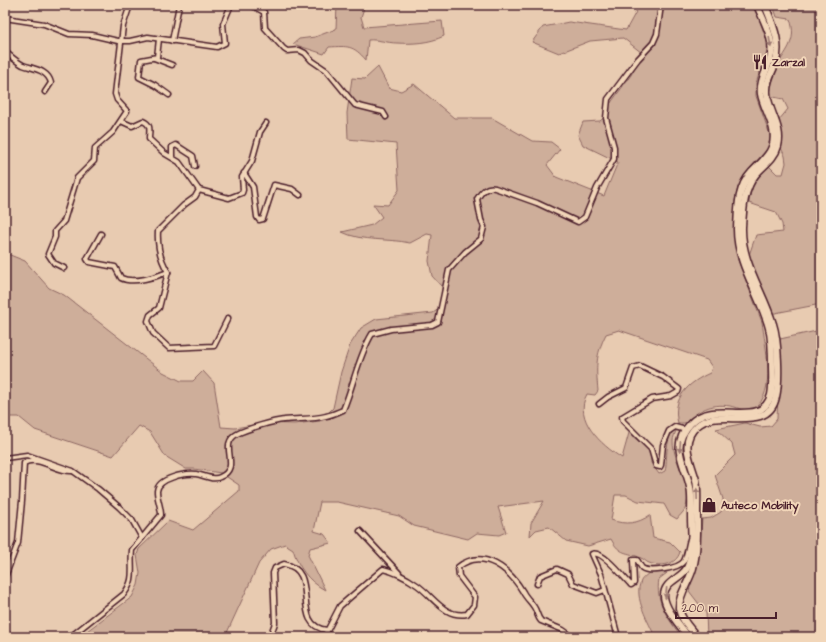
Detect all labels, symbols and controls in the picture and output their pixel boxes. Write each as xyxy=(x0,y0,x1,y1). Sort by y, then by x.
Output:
one-way arrow xyxy=(768,35,774,48)
restaurant icon: Zarzal xyxy=(751,53,769,71)
place label: Zarzal xyxy=(772,55,805,70)
one-way arrow xyxy=(677,441,684,453)
one-way arrow xyxy=(694,487,700,500)
shop icon: Auteco Mobility xyxy=(700,496,718,514)
place label: Auteco Mobility xyxy=(721,498,800,515)
one-way arrow xyxy=(663,587,669,600)
scale bar xyxy=(676,594,776,620)
text: 200 m xyxy=(682,600,719,617)

